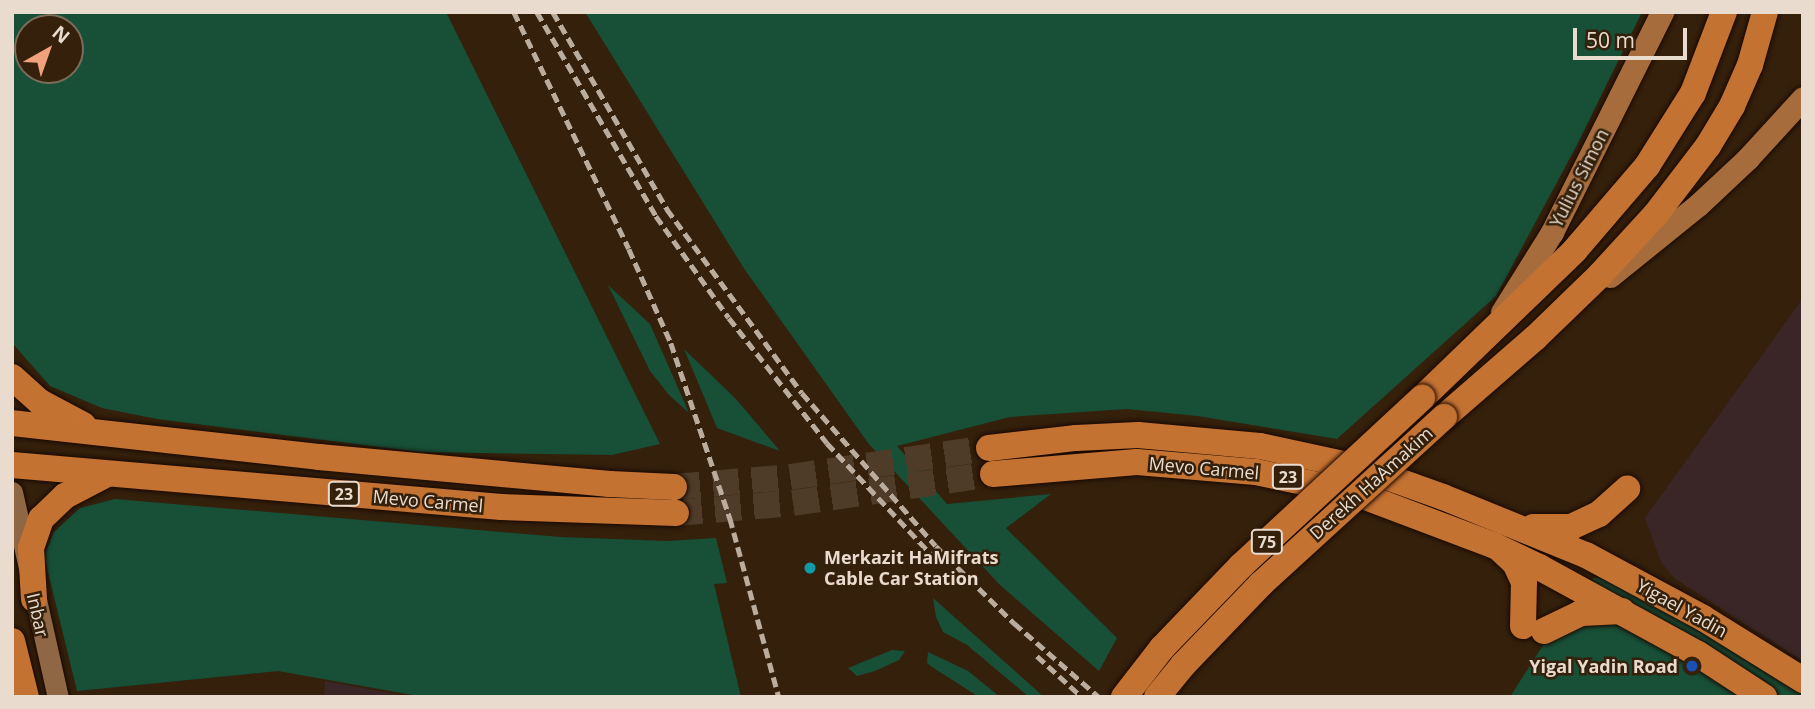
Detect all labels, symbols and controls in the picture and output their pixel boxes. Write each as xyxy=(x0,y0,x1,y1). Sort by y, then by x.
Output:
north arrow xyxy=(14,14,84,84)
scale bar xyxy=(1577,14,1691,58)
text: N xyxy=(47,20,75,49)
text: 50 m xyxy=(1586,26,1635,54)
street label: Yulius Simon xyxy=(1545,125,1613,231)
street label: Derekh HaAmakim xyxy=(1305,422,1437,544)
street label: Mevo Carmel xyxy=(1148,452,1260,484)
road number: 23 xyxy=(1270,464,1306,490)
road number: 23 xyxy=(326,481,362,506)
street label: Mevo Carmel xyxy=(372,485,484,517)
road number: 75 xyxy=(1250,530,1284,554)
place label: Merkazit HaMifrats Cable Car Station xyxy=(824,547,998,590)
marker: Merkazit HaMifrats Cable Car Station xyxy=(802,560,818,576)
street label: Yigael Yadin xyxy=(1633,574,1731,642)
street label: Inbar xyxy=(22,591,54,639)
place label: Yigal Yadin Road xyxy=(1529,655,1678,677)
marker: Yigal Yadin Road xyxy=(1684,658,1700,674)

